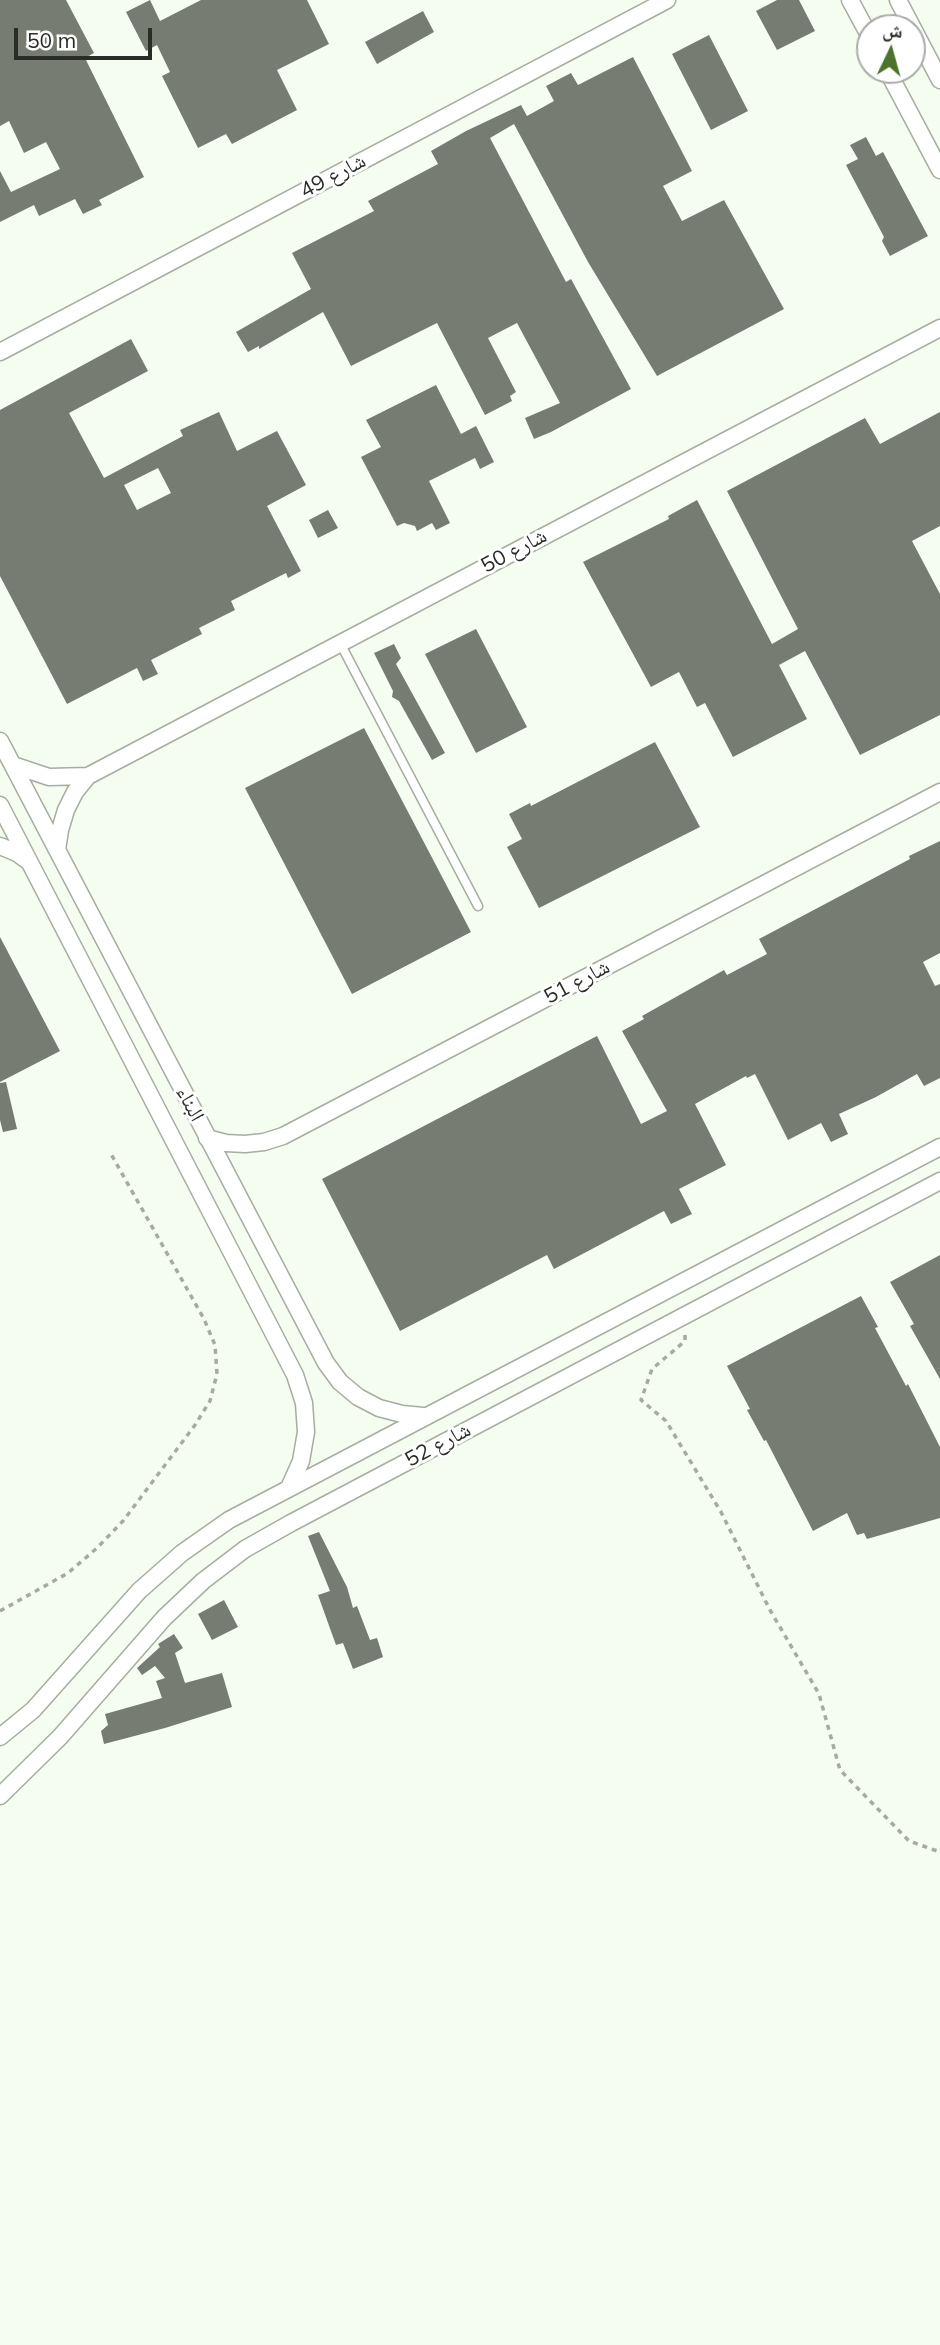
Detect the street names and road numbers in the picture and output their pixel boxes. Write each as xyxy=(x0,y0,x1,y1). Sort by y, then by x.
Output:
street label: شارع 49 xyxy=(296,148,370,204)
street label: شارع 50 xyxy=(477,523,551,579)
street label: شارع 51 xyxy=(540,954,614,1010)
street label: البناء xyxy=(170,1082,210,1126)
street label: شارع 52 xyxy=(401,1417,475,1473)

